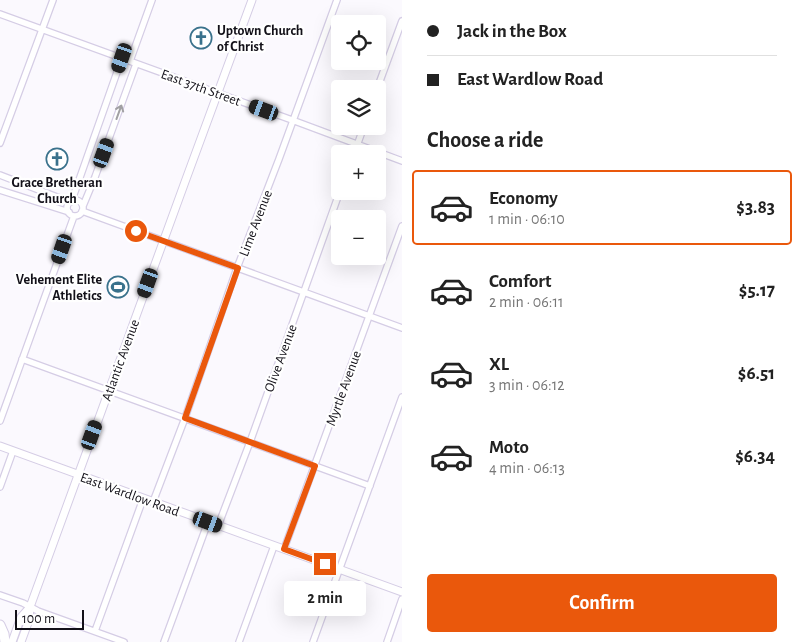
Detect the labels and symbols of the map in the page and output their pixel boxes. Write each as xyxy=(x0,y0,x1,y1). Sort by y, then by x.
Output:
place label: Uptown Church of Christ xyxy=(217,24,303,54)
church icon: Uptown Church of Christ xyxy=(189,26,213,50)
car xyxy=(110,41,133,75)
street label: East 37th Street xyxy=(159,67,243,109)
car xyxy=(247,98,280,122)
one-way arrow xyxy=(115,104,124,120)
car xyxy=(91,136,116,170)
church icon: Grace Bretheran Church xyxy=(45,147,69,171)
place label: Grace Bretheran Church xyxy=(12,176,102,206)
street label: Lime Avenue xyxy=(237,188,275,259)
route start xyxy=(125,220,147,242)
car xyxy=(50,232,73,266)
car xyxy=(135,266,160,300)
place label: Vehement Elite Athletics xyxy=(16,273,102,303)
sports icon: Vehement Elite Athletics xyxy=(106,275,130,299)
street label: Atlantic Avenue xyxy=(100,318,142,403)
street label: Olive Avenue xyxy=(262,323,300,394)
street label: Myrtle Avenue xyxy=(324,349,364,428)
car xyxy=(79,418,104,452)
street label: East Wardlow Road xyxy=(78,470,181,519)
car xyxy=(191,510,224,534)
route end xyxy=(314,553,336,575)
callout: 2 min xyxy=(284,582,366,616)
scale bar xyxy=(15,607,84,630)

